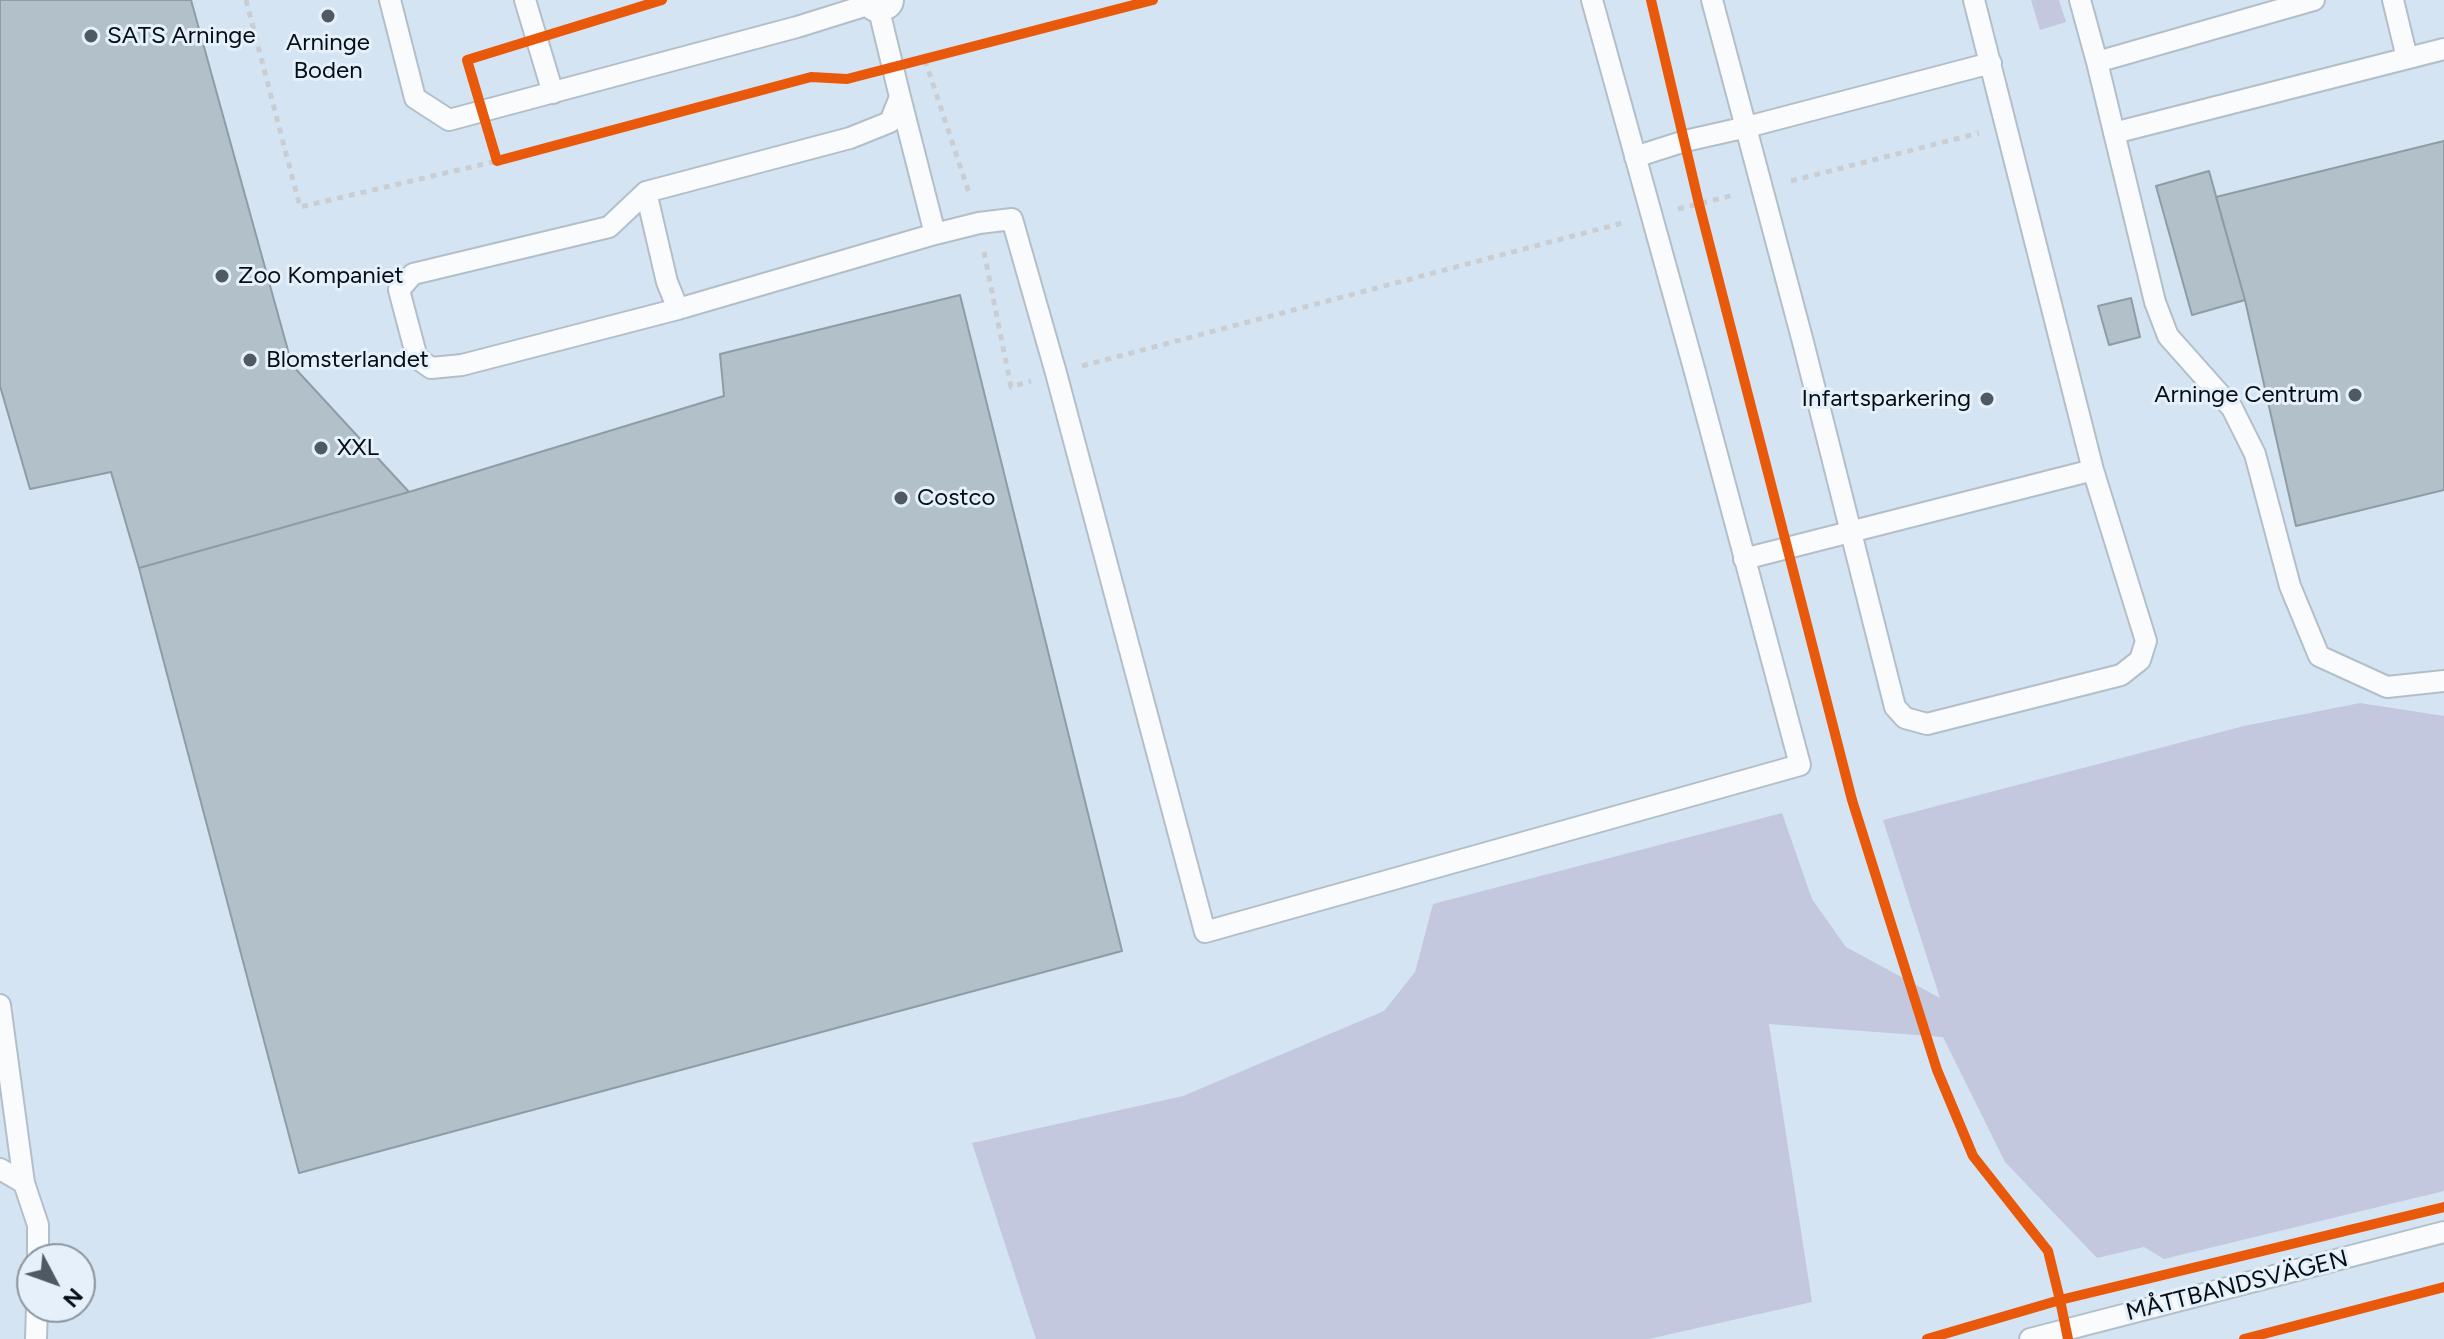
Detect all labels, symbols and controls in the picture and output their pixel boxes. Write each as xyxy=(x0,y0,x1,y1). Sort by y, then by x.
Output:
marker: Arninge Boden xyxy=(319,7,337,25)
place label: SATS Arninge xyxy=(107,22,255,50)
marker: SATS Arninge xyxy=(82,27,100,45)
place label: Arninge Boden xyxy=(286,29,370,85)
place label: Zoo Kompaniet xyxy=(238,262,403,290)
marker: Zoo Kompaniet xyxy=(213,267,231,285)
place label: Blomsterlandet xyxy=(266,346,429,374)
marker: Blomsterlandet xyxy=(241,351,259,369)
place label: Arninge Centrum xyxy=(2154,381,2339,409)
place label: Infartsparkering xyxy=(1802,385,1971,413)
marker: Arninge Centrum xyxy=(2346,386,2364,404)
marker: Infartsparkering xyxy=(1978,390,1996,408)
place label: XXL xyxy=(337,434,379,462)
marker: XXL xyxy=(312,439,330,457)
place label: Costco xyxy=(917,484,995,512)
marker: Costco xyxy=(892,489,910,507)
north arrow xyxy=(16,1243,96,1323)
street label: MÅTTBANDSVÄGEN xyxy=(2123,1244,2351,1328)
text: N xyxy=(57,1282,89,1313)

